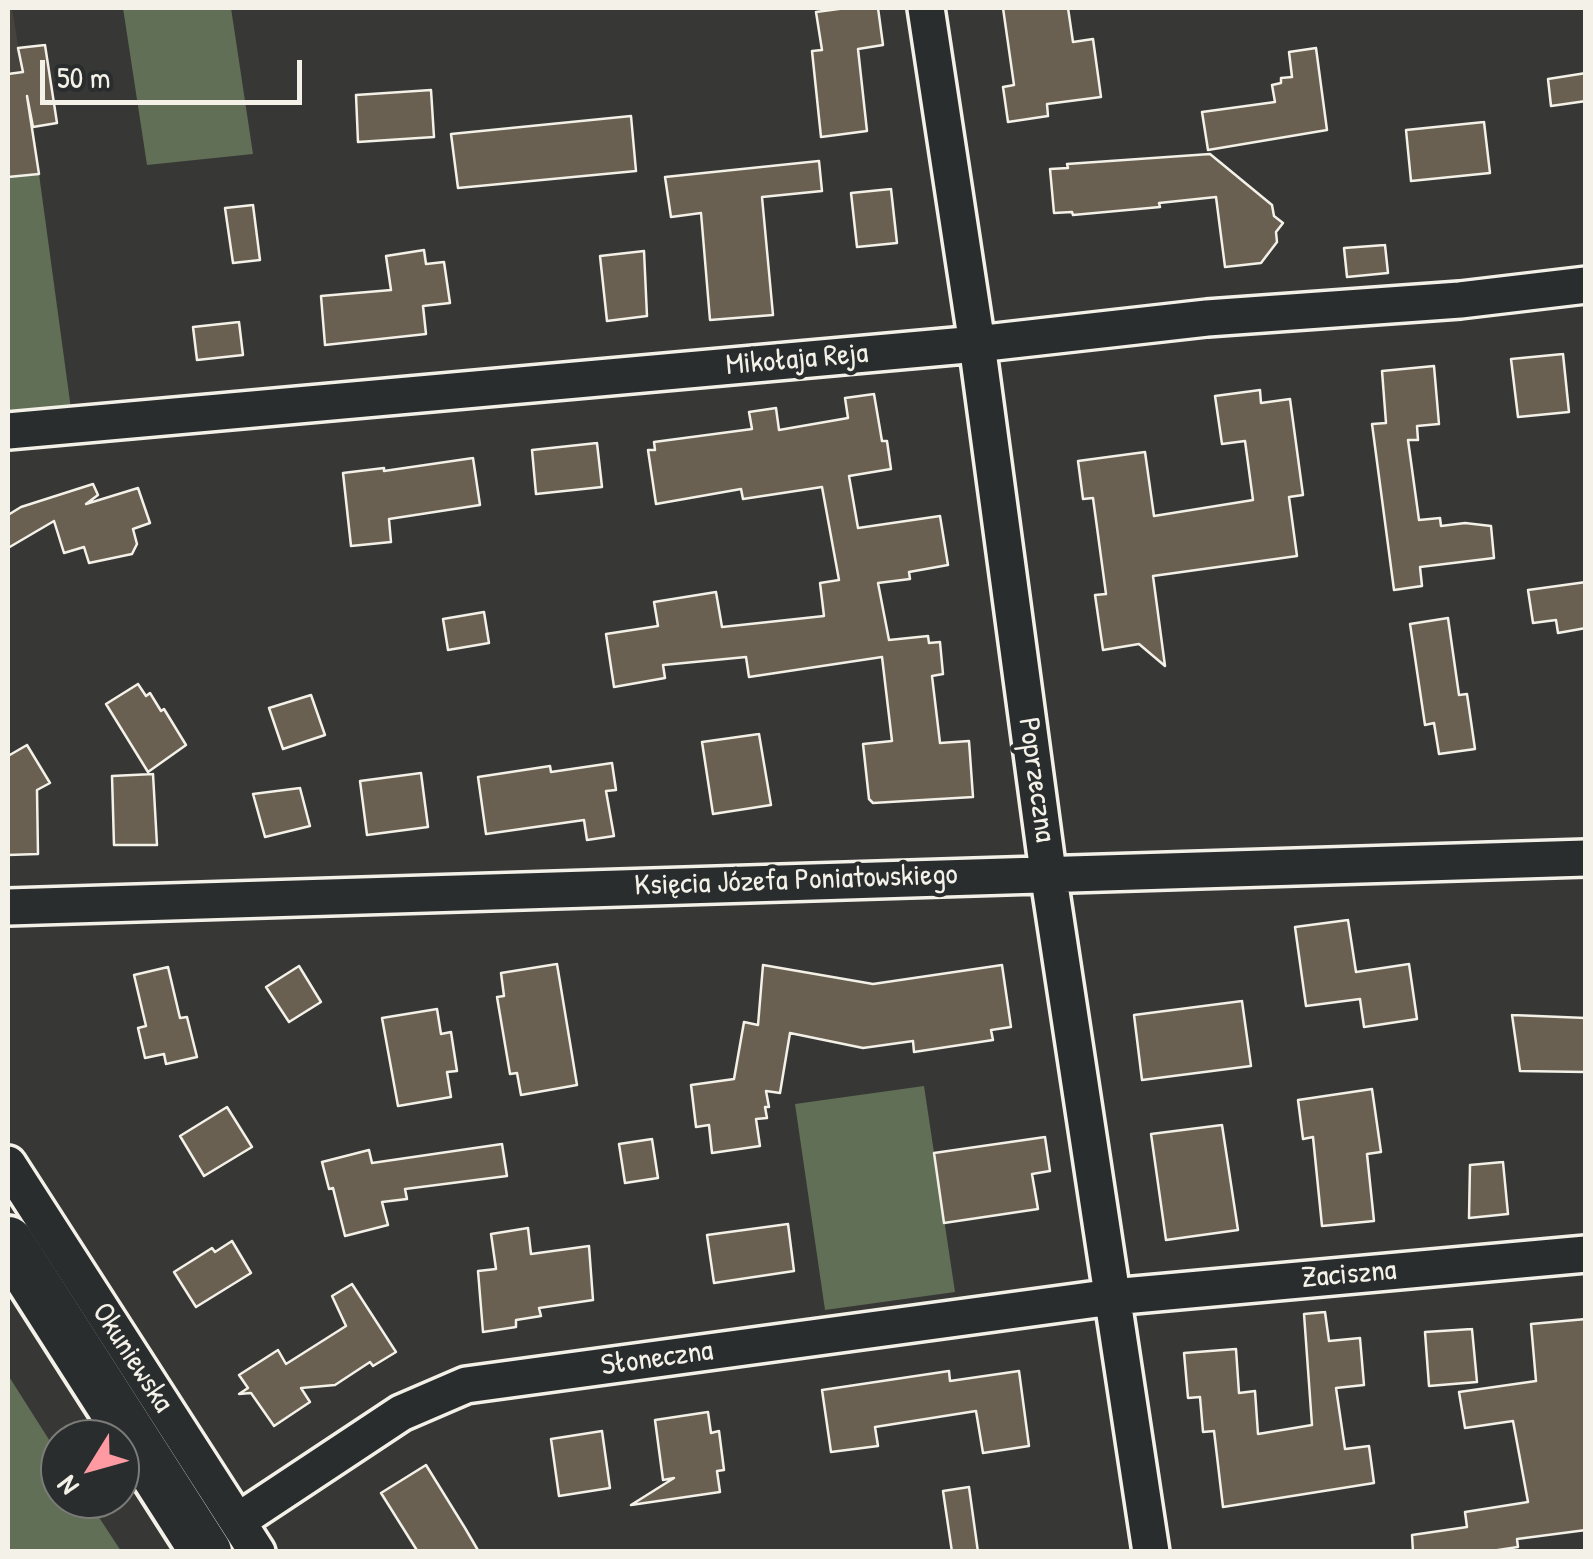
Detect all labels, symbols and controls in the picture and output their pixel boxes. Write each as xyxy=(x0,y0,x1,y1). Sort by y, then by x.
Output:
scale bar xyxy=(45,40,308,102)
text: 50 m xyxy=(57,57,110,97)
street label: Mikołaja Reja xyxy=(725,336,869,384)
street label: Poprzeczna xyxy=(1009,715,1063,845)
street label: Księcia Józefa Poniatowskiego xyxy=(634,857,958,905)
street label: Zaciszna xyxy=(1300,1253,1398,1297)
street label: Okuniewska xyxy=(83,1297,181,1419)
street label: Słoneczna xyxy=(599,1333,715,1385)
north arrow xyxy=(40,1419,140,1519)
text: N xyxy=(48,1468,87,1503)

